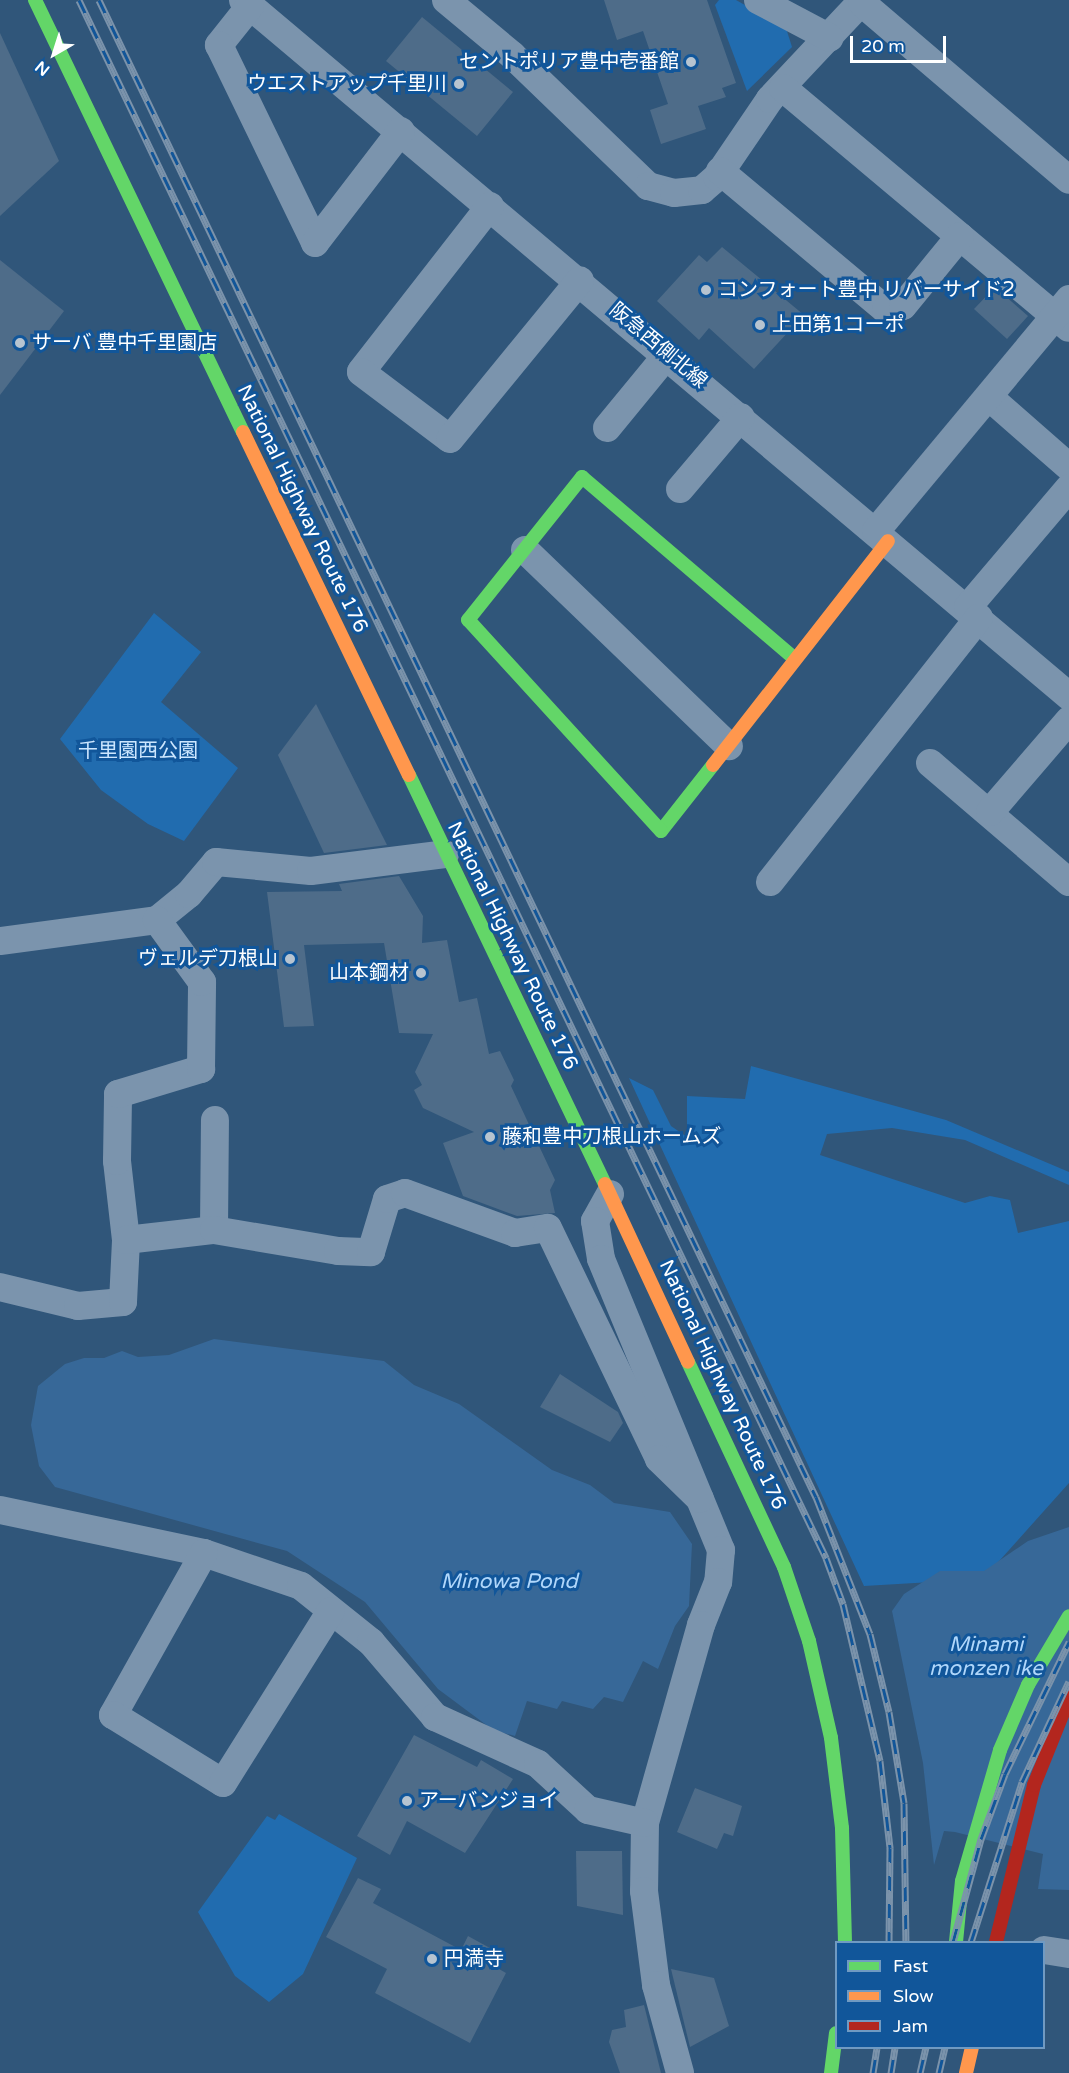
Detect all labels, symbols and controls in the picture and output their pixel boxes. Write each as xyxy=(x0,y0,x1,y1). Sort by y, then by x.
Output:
north arrow xyxy=(24,24,84,84)
scale bar xyxy=(853,24,949,62)
text: 20 m xyxy=(861,35,905,57)
place label: セントポリア豊中壱番館 xyxy=(459,50,679,74)
marker: セントポリア豊中壱番館 xyxy=(684,55,698,69)
text: N xyxy=(31,56,54,80)
place label: ウエストアップ千里川 xyxy=(247,72,447,96)
marker: ウエストアップ千里川 xyxy=(452,77,466,91)
place label: コンフォート豊中 リバーサイド2 xyxy=(718,278,1016,302)
marker: コンフォート豊中 リバーサイド2 xyxy=(699,283,713,297)
street label: 阪急西側北線 xyxy=(604,298,712,394)
place label: 上田第1コーポ xyxy=(772,313,905,337)
marker: 上田第1コーポ xyxy=(753,318,767,332)
place label: サーバ 豊中千里園店 xyxy=(32,331,217,355)
marker: サーバ 豊中千里園店 xyxy=(13,336,27,350)
street label: National Highway Route 176 xyxy=(231,381,373,637)
park label: 千里園西公園 xyxy=(78,739,198,763)
street label: National Highway Route 176 xyxy=(441,818,583,1074)
place label: ヴェルデ刀根山 xyxy=(138,947,278,971)
marker: ヴェルデ刀根山 xyxy=(283,952,297,966)
place label: 山本鋼材 xyxy=(329,961,409,985)
marker: 山本鋼材 xyxy=(414,966,428,980)
place label: 藤和豊中刀根山ホームズ xyxy=(502,1125,722,1149)
marker: 藤和豊中刀根山ホームズ xyxy=(483,1130,497,1144)
street label: National Highway Route 176 xyxy=(653,1256,791,1514)
water label: Minowa Pond xyxy=(440,1569,578,1595)
water label: Minami monzen ike xyxy=(929,1632,1043,1682)
place label: アーバンジョイ xyxy=(419,1789,558,1813)
marker: アーバンジョイ xyxy=(400,1794,414,1808)
legend xyxy=(835,1941,1045,2049)
place label: 円満寺 xyxy=(444,1947,504,1971)
marker: 円満寺 xyxy=(425,1952,439,1966)
text: Fast xyxy=(893,1955,928,1977)
text: Slow xyxy=(893,1985,934,2007)
text: Jam xyxy=(893,2015,928,2037)

